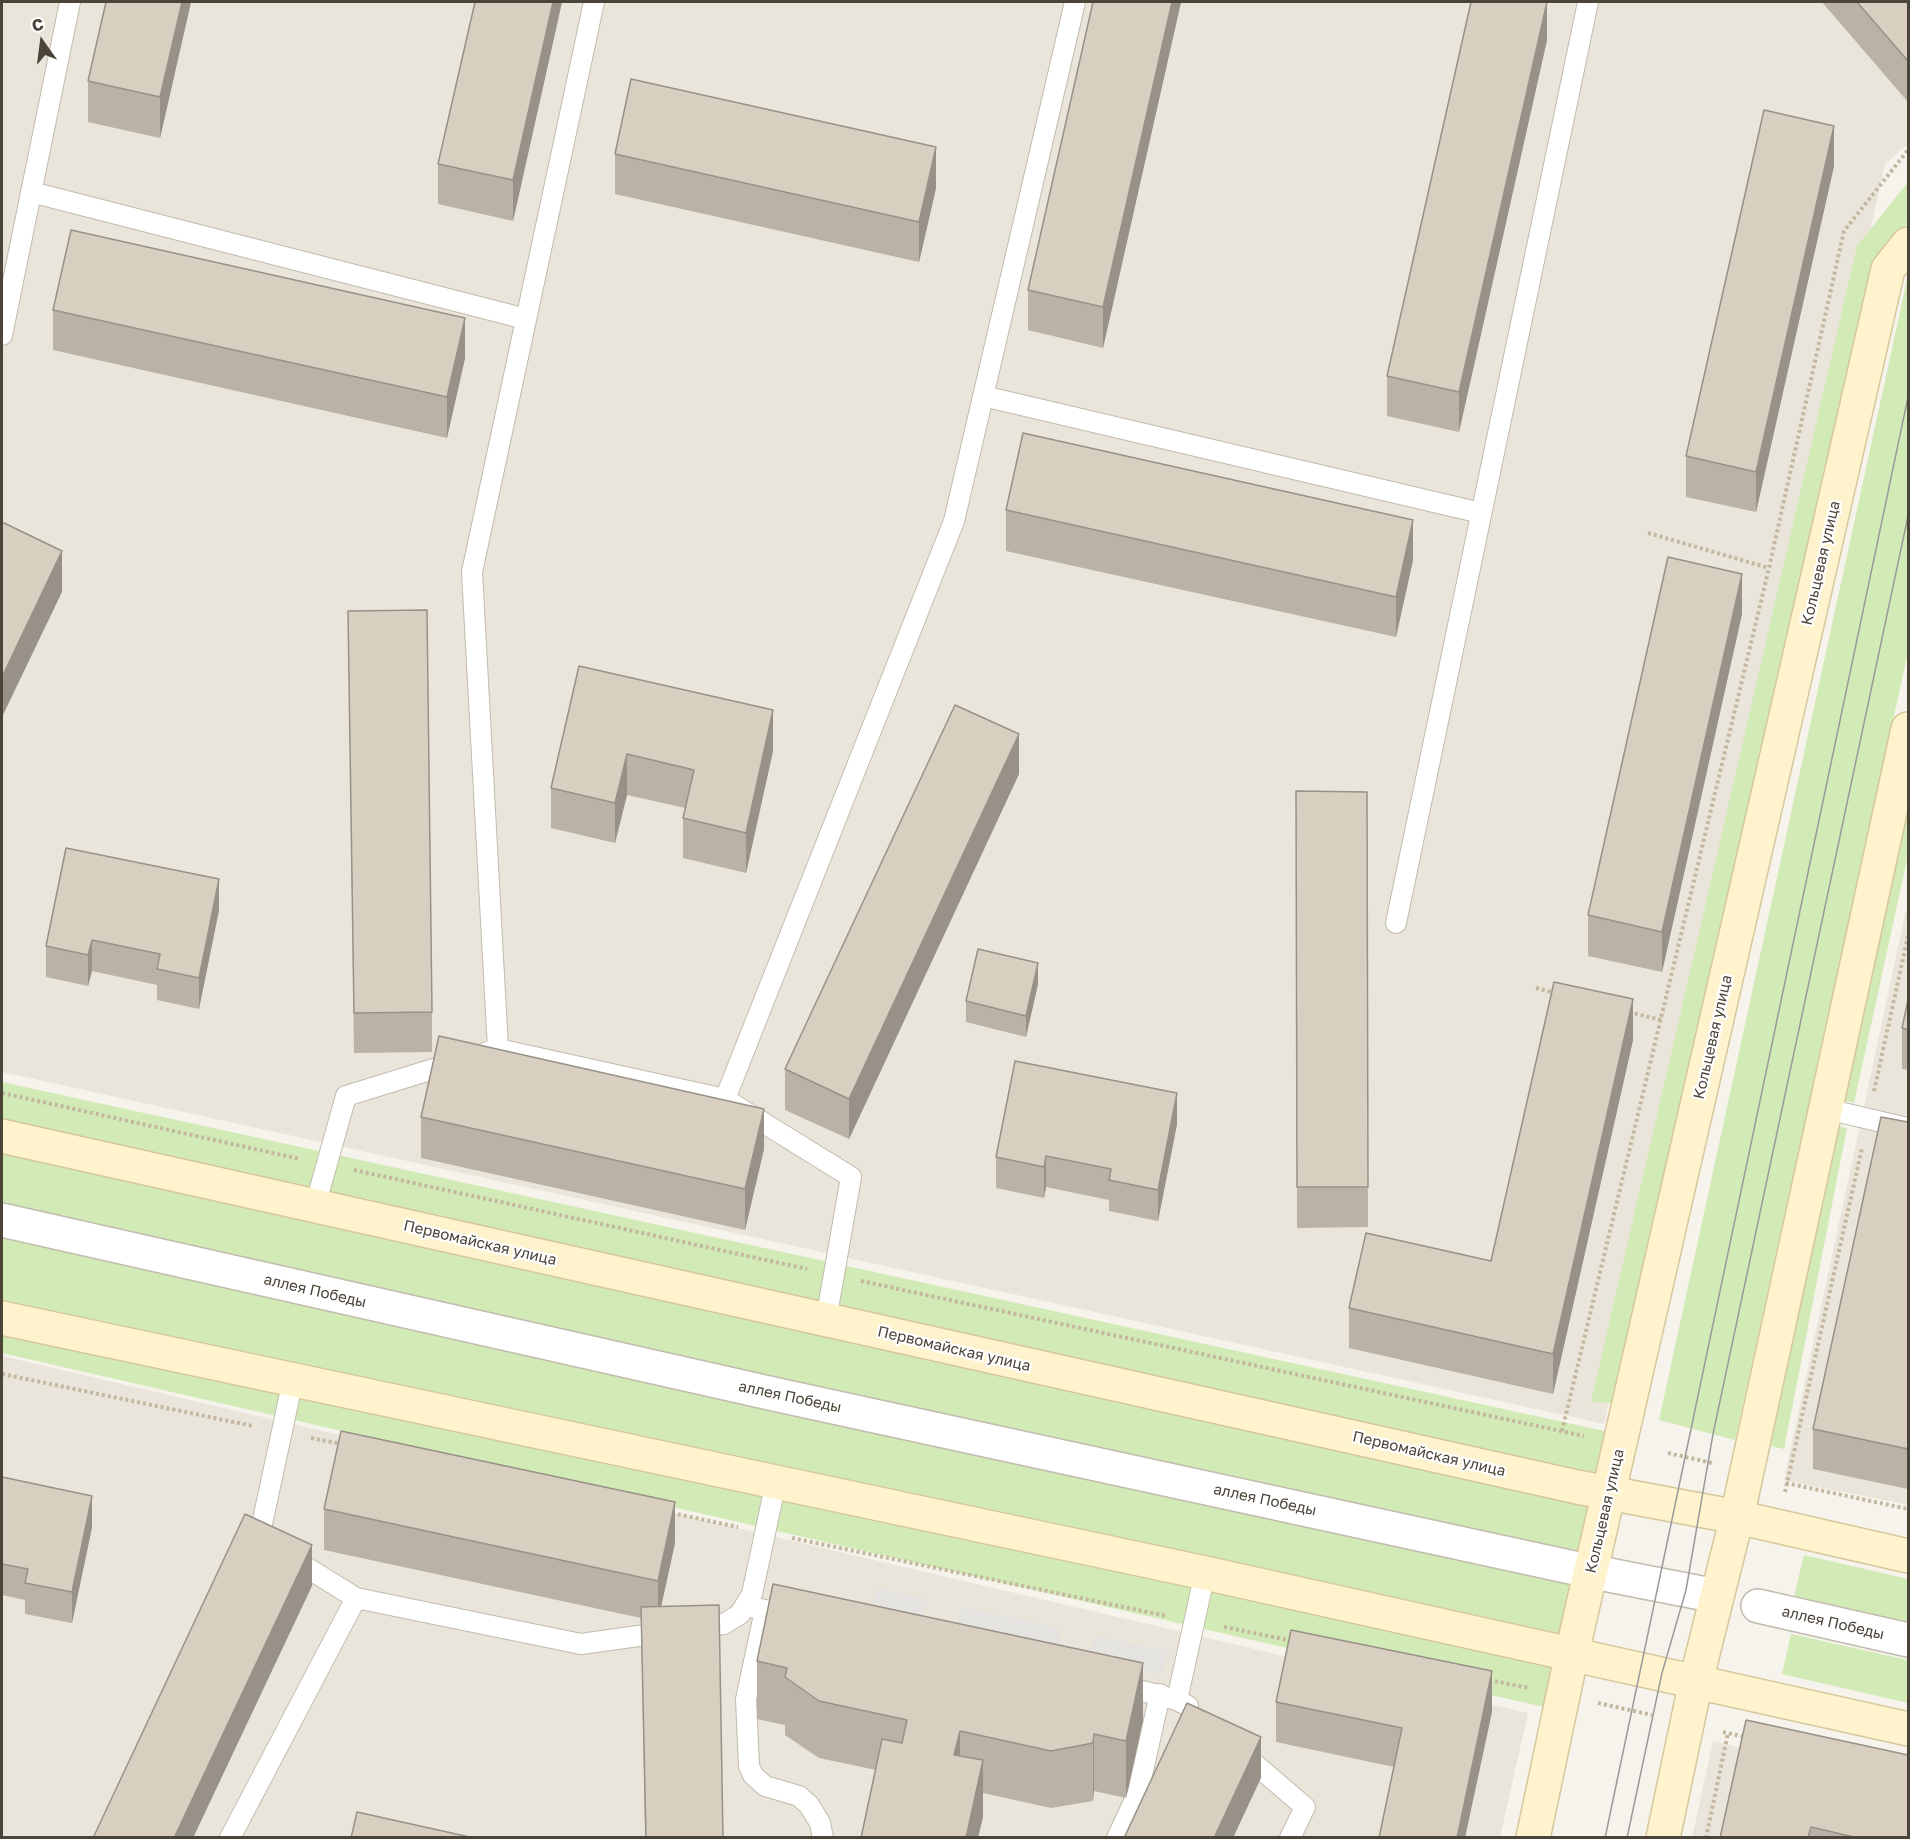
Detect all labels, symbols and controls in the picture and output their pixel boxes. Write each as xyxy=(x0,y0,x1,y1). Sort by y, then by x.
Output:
north arrow xyxy=(12,12,72,72)
text: С xyxy=(30,13,46,36)
street label: Кольцевая улица xyxy=(1798,499,1844,627)
street label: Кольцевая улица xyxy=(1690,973,1736,1101)
street label: Первомайская улица xyxy=(402,1217,558,1269)
street label: аллея Победы xyxy=(262,1270,368,1312)
street label: Первомайская улица xyxy=(876,1323,1032,1375)
street label: аллея Победы xyxy=(737,1377,843,1417)
street label: Первомайская улица xyxy=(1351,1428,1507,1480)
street label: Кольцевая улица xyxy=(1582,1447,1628,1575)
street label: аллея Победы xyxy=(1212,1480,1318,1520)
street label: аллея Победы xyxy=(1780,1602,1886,1644)

